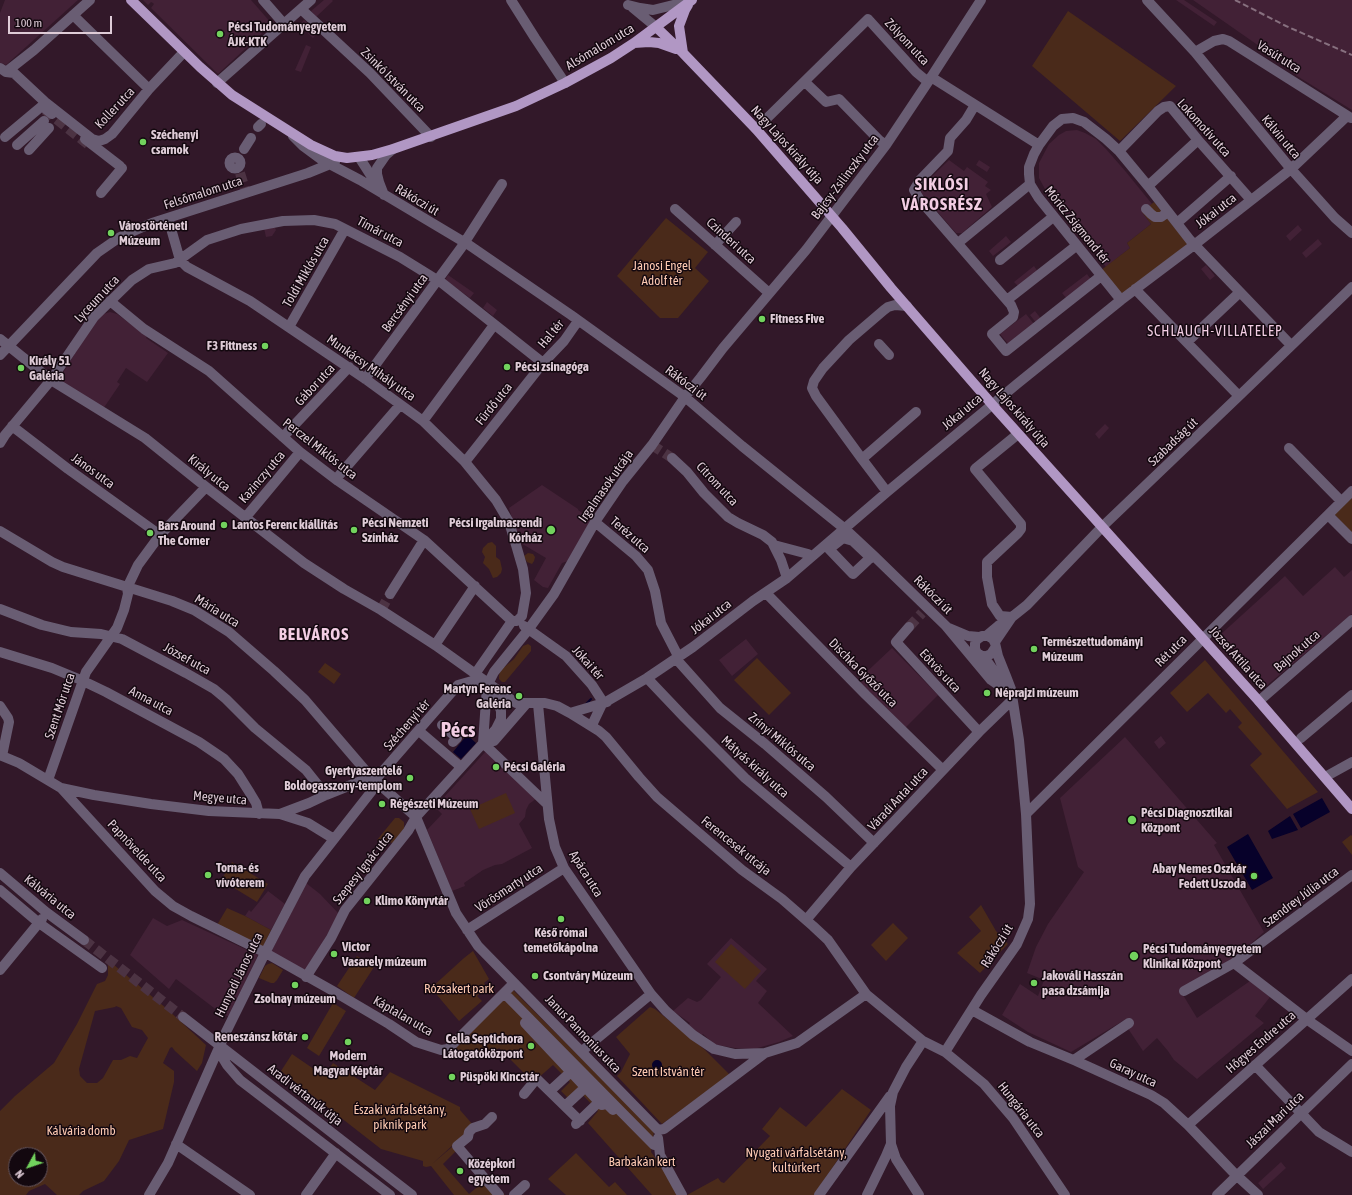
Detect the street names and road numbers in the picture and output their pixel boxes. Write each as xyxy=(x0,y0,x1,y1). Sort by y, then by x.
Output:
street label: Zólyom utca xyxy=(881,15,933,69)
street label: Alsómalom utca xyxy=(563,20,637,74)
street label: Vasút utca xyxy=(1254,37,1304,77)
street label: Zsinkó István utca xyxy=(357,44,429,116)
street label: Koller utca xyxy=(92,84,138,132)
street label: Lokomotív utca xyxy=(1174,96,1234,160)
street label: Nagy Lajos király útja xyxy=(748,102,826,188)
street label: Kálvin utca xyxy=(1258,112,1304,162)
street label: Bajcsy-Zsilinszky utca xyxy=(808,131,882,223)
street label: Felsőmalom utca xyxy=(162,173,244,213)
street label: Rákóczi út xyxy=(392,181,442,219)
street label: Móricz Zsigmond tér xyxy=(1041,183,1113,267)
street label: Jókai utca xyxy=(1192,190,1240,232)
street label: Tímár utca xyxy=(354,213,406,251)
street label: Czinderi utca xyxy=(703,215,759,267)
street label: Toldi Miklós utca xyxy=(279,234,333,310)
street label: Bercsényi utca xyxy=(379,271,431,335)
street label: Lyceum utca xyxy=(71,272,123,326)
street label: Hal tér xyxy=(535,317,567,351)
street label: Munkácsy Mihály utca xyxy=(324,332,418,404)
street label: Gábor utca xyxy=(292,361,338,409)
street label: Rákóczi út xyxy=(662,362,710,404)
street label: Nagy Lajos király útja xyxy=(975,365,1053,451)
street label: Fürdő utca xyxy=(472,380,516,428)
street label: Jókai utca xyxy=(939,391,985,433)
street label: Perczel Miklós utca xyxy=(280,415,360,483)
street label: Szabadság út xyxy=(1145,415,1201,469)
street label: Irgalmasok utcája xyxy=(575,447,637,525)
street label: Kazinczy utca xyxy=(236,448,288,506)
street label: János utca xyxy=(68,450,118,492)
street label: Király utca xyxy=(185,451,233,495)
street label: Citrom utca xyxy=(693,459,741,509)
street label: Teréz utca xyxy=(607,513,653,557)
street label: Rákóczi út xyxy=(910,572,956,618)
street label: Mária utca xyxy=(192,591,242,631)
street label: Jókai utca xyxy=(687,596,735,638)
street label: József Attila utca xyxy=(1206,623,1270,693)
street label: Bajnok utca xyxy=(1271,627,1323,675)
street label: Rét utca xyxy=(1152,632,1190,670)
street label: Dischka Győző utca xyxy=(825,635,901,711)
street label: József utca xyxy=(161,640,213,678)
street label: Jókai tér xyxy=(569,643,607,683)
street label: Eötvös utca xyxy=(916,646,964,696)
street label: Szent Mór utca xyxy=(41,671,79,741)
street label: Anna utca xyxy=(126,683,176,719)
street label: Széchenyi tér xyxy=(381,696,433,754)
street label: Zrínyi Miklós utca xyxy=(745,709,819,775)
street label: Mátyás király utca xyxy=(718,733,792,801)
street label: Váradi Antal utca xyxy=(865,764,931,834)
street label: Megye utca xyxy=(192,788,248,808)
street label: Ferencesek utcája xyxy=(698,813,774,879)
street label: Papnövelde utca xyxy=(104,817,170,885)
street label: Szepesy Ignác utca xyxy=(330,828,396,908)
street label: Apáca utca xyxy=(566,848,606,900)
street label: Vörösmarty utca xyxy=(472,860,546,916)
street label: Szendrey Júlia utca xyxy=(1260,864,1342,930)
street label: Kálvária utca xyxy=(21,871,79,923)
street label: Rákóczi út xyxy=(978,921,1016,971)
street label: Hunyadi János utca xyxy=(212,930,266,1020)
street label: Janus Pannonius utca xyxy=(542,992,624,1076)
street label: Káptalan utca xyxy=(370,993,436,1039)
street label: Hőgyes Endre utca xyxy=(1223,1008,1299,1076)
street label: Garay utca xyxy=(1107,1055,1159,1091)
street label: Aradi vértanúk útja xyxy=(264,1061,346,1129)
street label: Hungária utca xyxy=(994,1079,1048,1141)
street label: Jászai Mari utca xyxy=(1243,1089,1307,1151)

